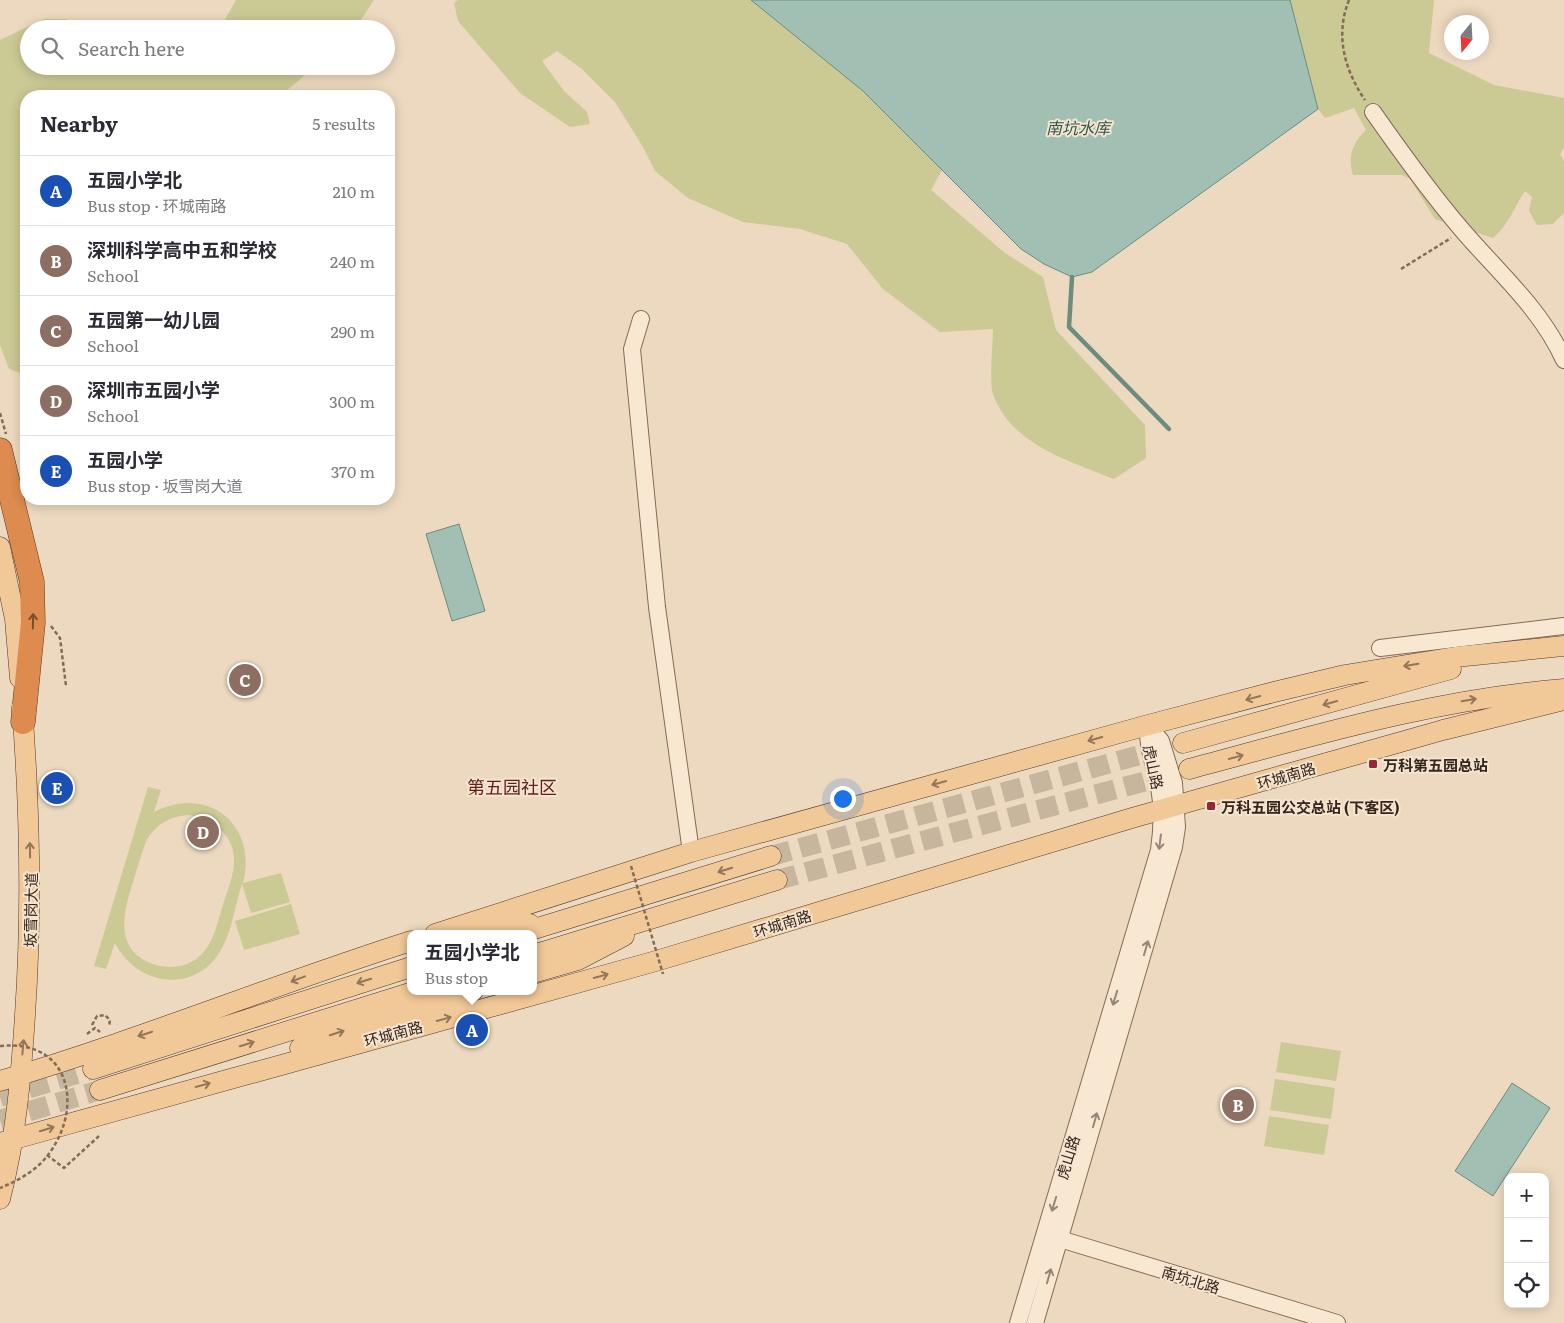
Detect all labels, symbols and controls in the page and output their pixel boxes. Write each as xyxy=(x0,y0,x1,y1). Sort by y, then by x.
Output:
north arrow xyxy=(1444,15,1489,60)
search box xyxy=(20,20,395,75)
icon: search xyxy=(38,34,66,62)
text: Search here xyxy=(78,34,185,62)
text: Nearby xyxy=(40,107,118,138)
text: 5 results xyxy=(312,111,375,135)
water label: 南坑水库 xyxy=(1046,115,1113,139)
text: 五园小学北 xyxy=(87,165,182,193)
text: A xyxy=(50,179,62,203)
text: 210 m xyxy=(332,179,375,203)
text: Bus stop · 环城南路 xyxy=(87,193,226,217)
text: 深圳科学高中五和学校 xyxy=(87,235,277,263)
text: B xyxy=(50,249,62,273)
text: 240 m xyxy=(330,249,375,273)
text: School xyxy=(87,263,139,287)
text: 五园第一幼儿园 xyxy=(87,305,220,333)
text: C xyxy=(50,319,62,343)
text: 290 m xyxy=(331,319,375,343)
text: School xyxy=(87,333,139,357)
text: 深圳市五园小学 xyxy=(87,375,220,403)
text: D xyxy=(50,389,62,413)
text: 300 m xyxy=(329,389,375,413)
text: School xyxy=(87,403,139,427)
text: 五园小学 xyxy=(87,445,163,473)
text: E xyxy=(51,459,61,483)
text: 370 m xyxy=(331,459,375,483)
text: Bus stop · 坂雪岗大道 xyxy=(87,473,242,497)
one-way arrow xyxy=(28,613,38,630)
one-way arrow xyxy=(1404,660,1420,670)
pin: C xyxy=(229,661,261,699)
one-way arrow xyxy=(1245,694,1261,703)
one-way arrow xyxy=(1460,695,1476,705)
one-way arrow xyxy=(1323,698,1339,708)
one-way arrow xyxy=(1088,735,1104,745)
street label: 虎山路 xyxy=(1138,743,1170,791)
one-way arrow xyxy=(1227,751,1243,761)
place label: 万科第五园总站 xyxy=(1383,753,1488,776)
street label: 环城南路 xyxy=(1254,756,1318,794)
marker: 万科第五园总站 xyxy=(1367,758,1379,770)
pin: E xyxy=(41,769,73,807)
district label: 第五园社区 xyxy=(467,773,557,800)
one-way arrow xyxy=(931,778,947,788)
your location xyxy=(830,786,856,812)
place label: 万科五园公交总站 (下客区) xyxy=(1221,795,1400,818)
marker: 万科五园公交总站 (下客区) xyxy=(1205,800,1217,812)
pin: D xyxy=(187,813,219,851)
one-way arrow xyxy=(1155,833,1165,849)
one-way arrow xyxy=(25,842,35,858)
one-way arrow xyxy=(717,866,733,876)
street label: 坂雪岗大道 xyxy=(18,872,42,948)
street label: 环城南路 xyxy=(750,903,814,943)
popup xyxy=(407,930,537,995)
text: 五园小学北 xyxy=(424,937,520,965)
one-way arrow xyxy=(1141,940,1151,956)
text: Bus stop xyxy=(424,965,488,989)
one-way arrow xyxy=(593,970,609,980)
one-way arrow xyxy=(291,975,306,984)
one-way arrow xyxy=(357,977,373,987)
one-way arrow xyxy=(1110,989,1120,1005)
pin: A xyxy=(456,1011,488,1049)
street label: 环城南路 xyxy=(361,1014,425,1052)
one-way arrow xyxy=(436,1014,452,1023)
one-way arrow xyxy=(328,1028,344,1037)
one-way arrow xyxy=(138,1030,154,1039)
one-way arrow xyxy=(239,1039,254,1048)
one-way arrow xyxy=(18,1040,28,1056)
one-way arrow xyxy=(195,1080,211,1090)
pin: B xyxy=(1222,1086,1254,1124)
one-way arrow xyxy=(1090,1113,1100,1129)
one-way arrow xyxy=(38,1123,54,1133)
street label: 虎山路 xyxy=(1049,1132,1085,1182)
map controls xyxy=(1504,1173,1549,1308)
button: + xyxy=(1504,1173,1549,1218)
one-way arrow xyxy=(1048,1195,1058,1211)
button: − xyxy=(1504,1218,1549,1263)
street label: 南坑北路 xyxy=(1159,1259,1223,1299)
button: locate xyxy=(1504,1263,1549,1308)
one-way arrow xyxy=(1044,1269,1054,1285)

